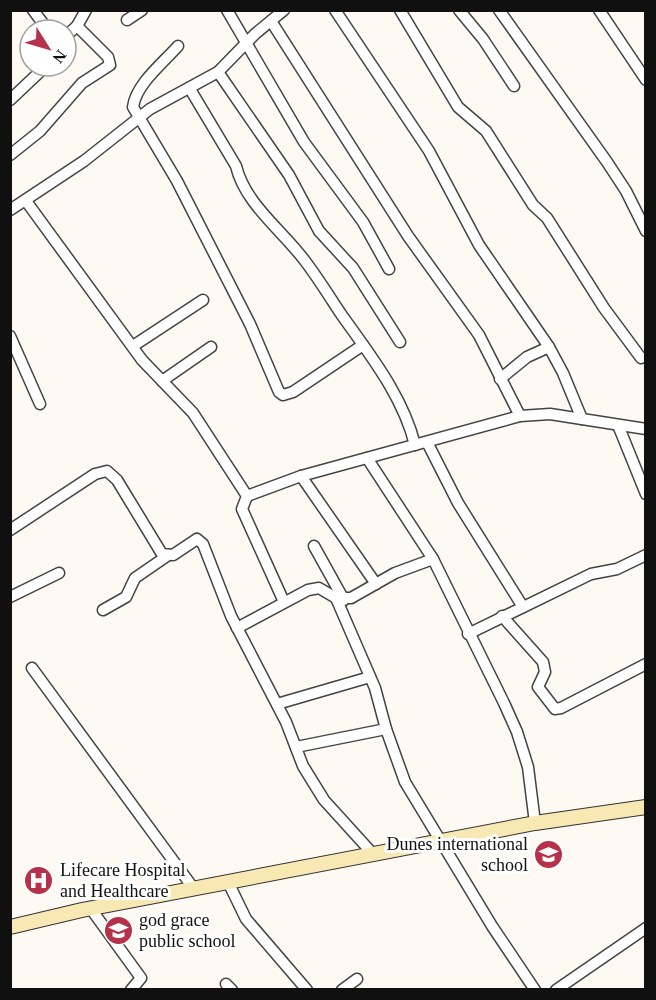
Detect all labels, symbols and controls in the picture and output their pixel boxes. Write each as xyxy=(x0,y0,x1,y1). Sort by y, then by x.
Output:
north arrow xyxy=(18,18,78,78)
text: N xyxy=(49,47,70,67)
place label: Dunes international school xyxy=(387,834,528,875)
school or university icon: Dunes international school xyxy=(533,838,565,870)
place label: Lifecare Hospital and Healthcare xyxy=(60,860,185,901)
hospital icon: Lifecare Hospital and Healthcare xyxy=(23,864,55,896)
place label: god grace public school xyxy=(139,910,236,951)
school or university icon: god grace public school xyxy=(102,914,134,946)

